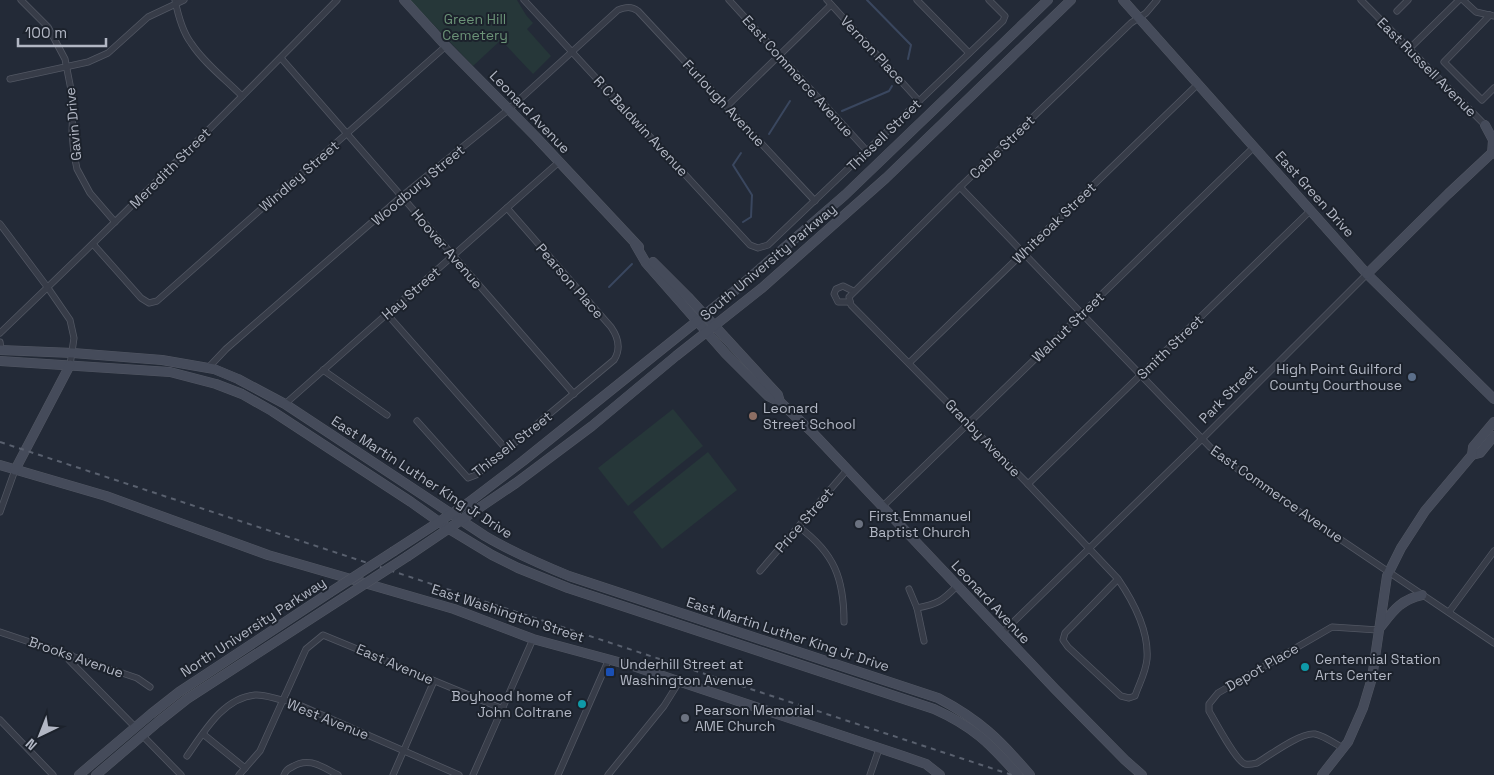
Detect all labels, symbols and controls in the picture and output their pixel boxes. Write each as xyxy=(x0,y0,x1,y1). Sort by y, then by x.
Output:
park label: Green Hill Cemetery xyxy=(442,10,508,44)
street label: East Commerce Avenue xyxy=(739,11,857,141)
street label: Vernon Place xyxy=(837,12,909,88)
street label: East Russell Avenue xyxy=(1374,14,1480,120)
scale bar xyxy=(18,15,105,47)
text: 100 m xyxy=(25,23,67,42)
street label: Furlough Avenue xyxy=(679,56,769,150)
street label: Leonard Avenue xyxy=(486,67,574,157)
street label: R C Baldwin Avenue xyxy=(590,72,692,180)
street label: Gavin Drive xyxy=(61,87,85,161)
street label: Thissell Street xyxy=(843,95,925,175)
street label: Cable Street xyxy=(965,111,1039,183)
street label: Meredith Street xyxy=(126,124,214,212)
street label: Windley Street xyxy=(255,136,343,216)
street label: Woodbury Street xyxy=(368,141,468,229)
street label: East Green Drive xyxy=(1272,147,1358,241)
street label: Whiteoak Street xyxy=(1008,179,1100,267)
street label: South University Parkway xyxy=(696,200,840,324)
street label: Hoover Avenue xyxy=(407,205,487,293)
street label: Pearson Place xyxy=(532,240,608,322)
street label: Hay Street xyxy=(378,263,444,323)
street label: Walnut Street xyxy=(1028,288,1108,366)
street label: Smith Street xyxy=(1133,311,1207,383)
place label: High Point Guilford County Courthouse xyxy=(1269,360,1402,394)
street label: Park Street xyxy=(1195,361,1261,427)
marker: High Point Guilford County Courthouse xyxy=(1406,371,1418,383)
street label: Granby Avenue xyxy=(941,395,1025,481)
place label: Leonard Street School xyxy=(763,399,856,433)
street label: Thissell Street xyxy=(468,407,556,481)
marker: Leonard Street School xyxy=(747,410,759,422)
street label: East Martin Luther King Jr Drive xyxy=(328,412,516,542)
street label: East Commerce Avenue xyxy=(1207,441,1347,547)
street label: Price Street xyxy=(771,484,837,556)
place label: First Emmanuel Baptist Church xyxy=(869,507,971,541)
marker: First Emmanuel Baptist Church xyxy=(853,518,865,530)
street label: Leonard Avenue xyxy=(948,556,1034,648)
street label: North University Parkway xyxy=(177,573,329,681)
street label: East Washington Street xyxy=(429,580,587,646)
street label: East Martin Luther King Jr Drive xyxy=(684,593,892,675)
street label: Brooks Avenue xyxy=(26,632,126,682)
street label: Depot Place xyxy=(1222,639,1302,695)
street label: East Avenue xyxy=(354,640,436,688)
place label: Centennial Station Arts Center xyxy=(1315,650,1441,684)
place label: Underhill Street at Washington Avenue xyxy=(620,655,753,689)
marker: Centennial Station Arts Center xyxy=(1299,661,1311,673)
marker: Underhill Street at Washington Avenue xyxy=(604,666,616,678)
place label: Boyhood home of John Coltrane xyxy=(451,687,572,721)
street label: West Avenue xyxy=(284,694,372,744)
marker: Boyhood home of John Coltrane xyxy=(576,698,588,710)
place label: Pearson Memorial AME Church xyxy=(695,701,814,735)
north arrow xyxy=(15,710,65,760)
marker: Pearson Memorial AME Church xyxy=(679,712,691,724)
text: N xyxy=(22,735,41,754)

